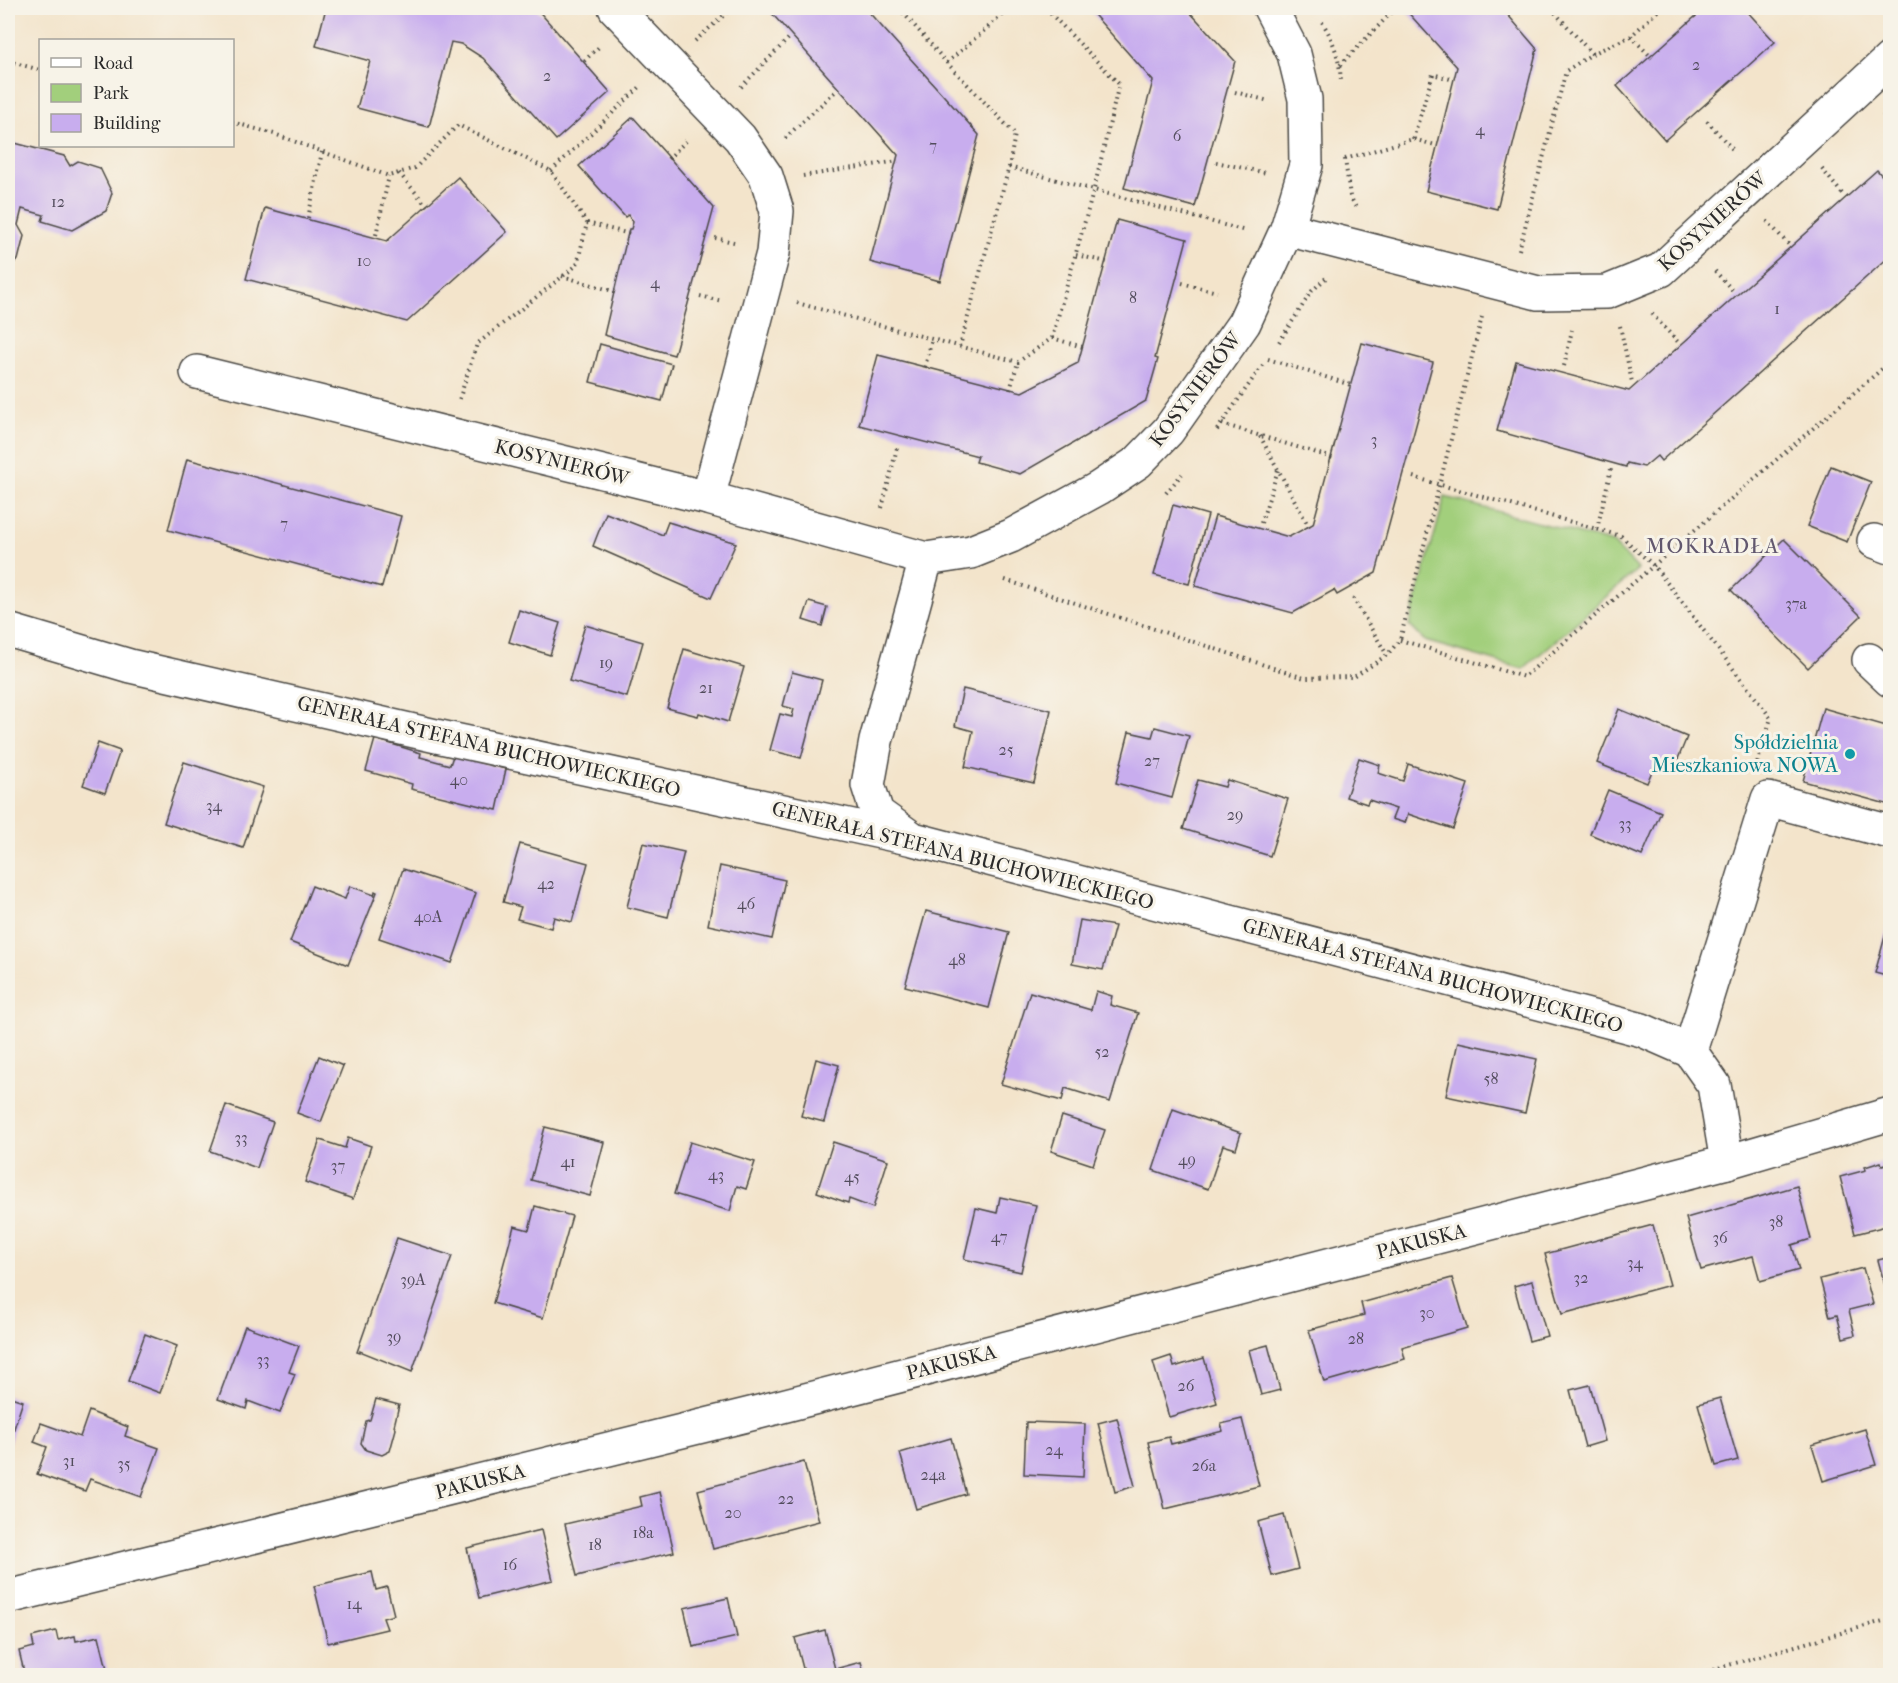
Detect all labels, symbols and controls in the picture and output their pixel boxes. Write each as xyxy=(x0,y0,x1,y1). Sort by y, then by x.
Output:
legend xyxy=(39,39,234,147)
text: Road xyxy=(93,53,133,74)
house number: 2 xyxy=(1692,55,1700,74)
house number: 2 xyxy=(543,66,551,85)
text: Park xyxy=(93,83,130,104)
text: Building xyxy=(93,113,161,134)
house number: 4 xyxy=(1475,120,1485,139)
house number: 6 xyxy=(1173,126,1182,145)
house number: 7 xyxy=(929,136,937,155)
street label: KOSYNIERÓW xyxy=(1652,164,1772,276)
house number: 12 xyxy=(51,192,65,211)
house number: 10 xyxy=(357,251,371,270)
house number: 4 xyxy=(650,273,660,292)
house number: 8 xyxy=(1129,288,1137,307)
house number: 1 xyxy=(1774,299,1780,318)
street label: KOSYNIERÓW xyxy=(1143,325,1247,451)
house number: 3 xyxy=(1371,430,1377,449)
street label: KOSYNIERÓW xyxy=(492,433,633,491)
house number: 7 xyxy=(280,514,288,533)
district label: MOKRADŁA xyxy=(1646,534,1780,558)
house number: 37a xyxy=(1785,594,1807,613)
house number: 19 xyxy=(599,653,613,672)
house number: 21 xyxy=(699,678,713,697)
street label: GENERAŁA STEFANA BUCHOWIECKIEGO xyxy=(295,691,683,802)
place label: Spółdzielnia Mieszkaniowa NOWA xyxy=(1651,731,1839,777)
house number: 25 xyxy=(998,740,1014,759)
marker: Spółdzielnia Mieszkaniowa NOWA xyxy=(1843,747,1857,761)
house number: 27 xyxy=(1144,751,1160,770)
house number: 40 xyxy=(450,770,468,789)
house number: 34 xyxy=(206,796,223,815)
street label: GENERAŁA STEFANA BUCHOWIECKIEGO xyxy=(770,797,1156,914)
house number: 29 xyxy=(1227,805,1243,824)
house number: 33 xyxy=(1618,814,1632,833)
house number: 42 xyxy=(537,874,555,893)
house number: 46 xyxy=(737,894,755,913)
house number: 40A xyxy=(414,907,443,926)
street label: GENERAŁA STEFANA BUCHOWIECKIEGO xyxy=(1240,914,1625,1037)
house number: 48 xyxy=(948,950,966,969)
house number: 52 xyxy=(1094,1042,1110,1061)
house number: 58 xyxy=(1484,1069,1498,1088)
house number: 33 xyxy=(234,1128,248,1147)
house number: 49 xyxy=(1178,1150,1196,1169)
house number: 41 xyxy=(560,1152,576,1171)
house number: 37 xyxy=(331,1156,345,1175)
house number: 43 xyxy=(708,1165,724,1184)
house number: 45 xyxy=(844,1167,860,1186)
house number: 38 xyxy=(1769,1212,1783,1231)
street label: PAKUSKA xyxy=(1374,1219,1469,1264)
house number: 47 xyxy=(991,1227,1008,1246)
house number: 36 xyxy=(1712,1228,1728,1247)
house number: 34 xyxy=(1627,1253,1644,1272)
house number: 32 xyxy=(1574,1268,1588,1287)
house number: 39A xyxy=(400,1270,426,1289)
house number: 30 xyxy=(1419,1303,1435,1322)
house number: 39 xyxy=(387,1327,401,1346)
house number: 28 xyxy=(1348,1329,1364,1348)
street label: PAKUSKA xyxy=(904,1340,999,1385)
house number: 33 xyxy=(256,1350,270,1369)
house number: 26 xyxy=(1178,1376,1195,1395)
house number: 24 xyxy=(1045,1440,1063,1459)
house number: 31 xyxy=(63,1451,75,1470)
house number: 35 xyxy=(117,1454,131,1473)
house number: 26a xyxy=(1192,1456,1217,1475)
street label: PAKUSKA xyxy=(433,1459,528,1504)
house number: 24a xyxy=(920,1465,946,1484)
house number: 22 xyxy=(778,1489,794,1508)
house number: 20 xyxy=(724,1503,742,1522)
house number: 18a xyxy=(632,1523,654,1542)
house number: 18 xyxy=(588,1535,602,1554)
house number: 16 xyxy=(503,1555,517,1574)
house number: 14 xyxy=(346,1594,362,1613)

